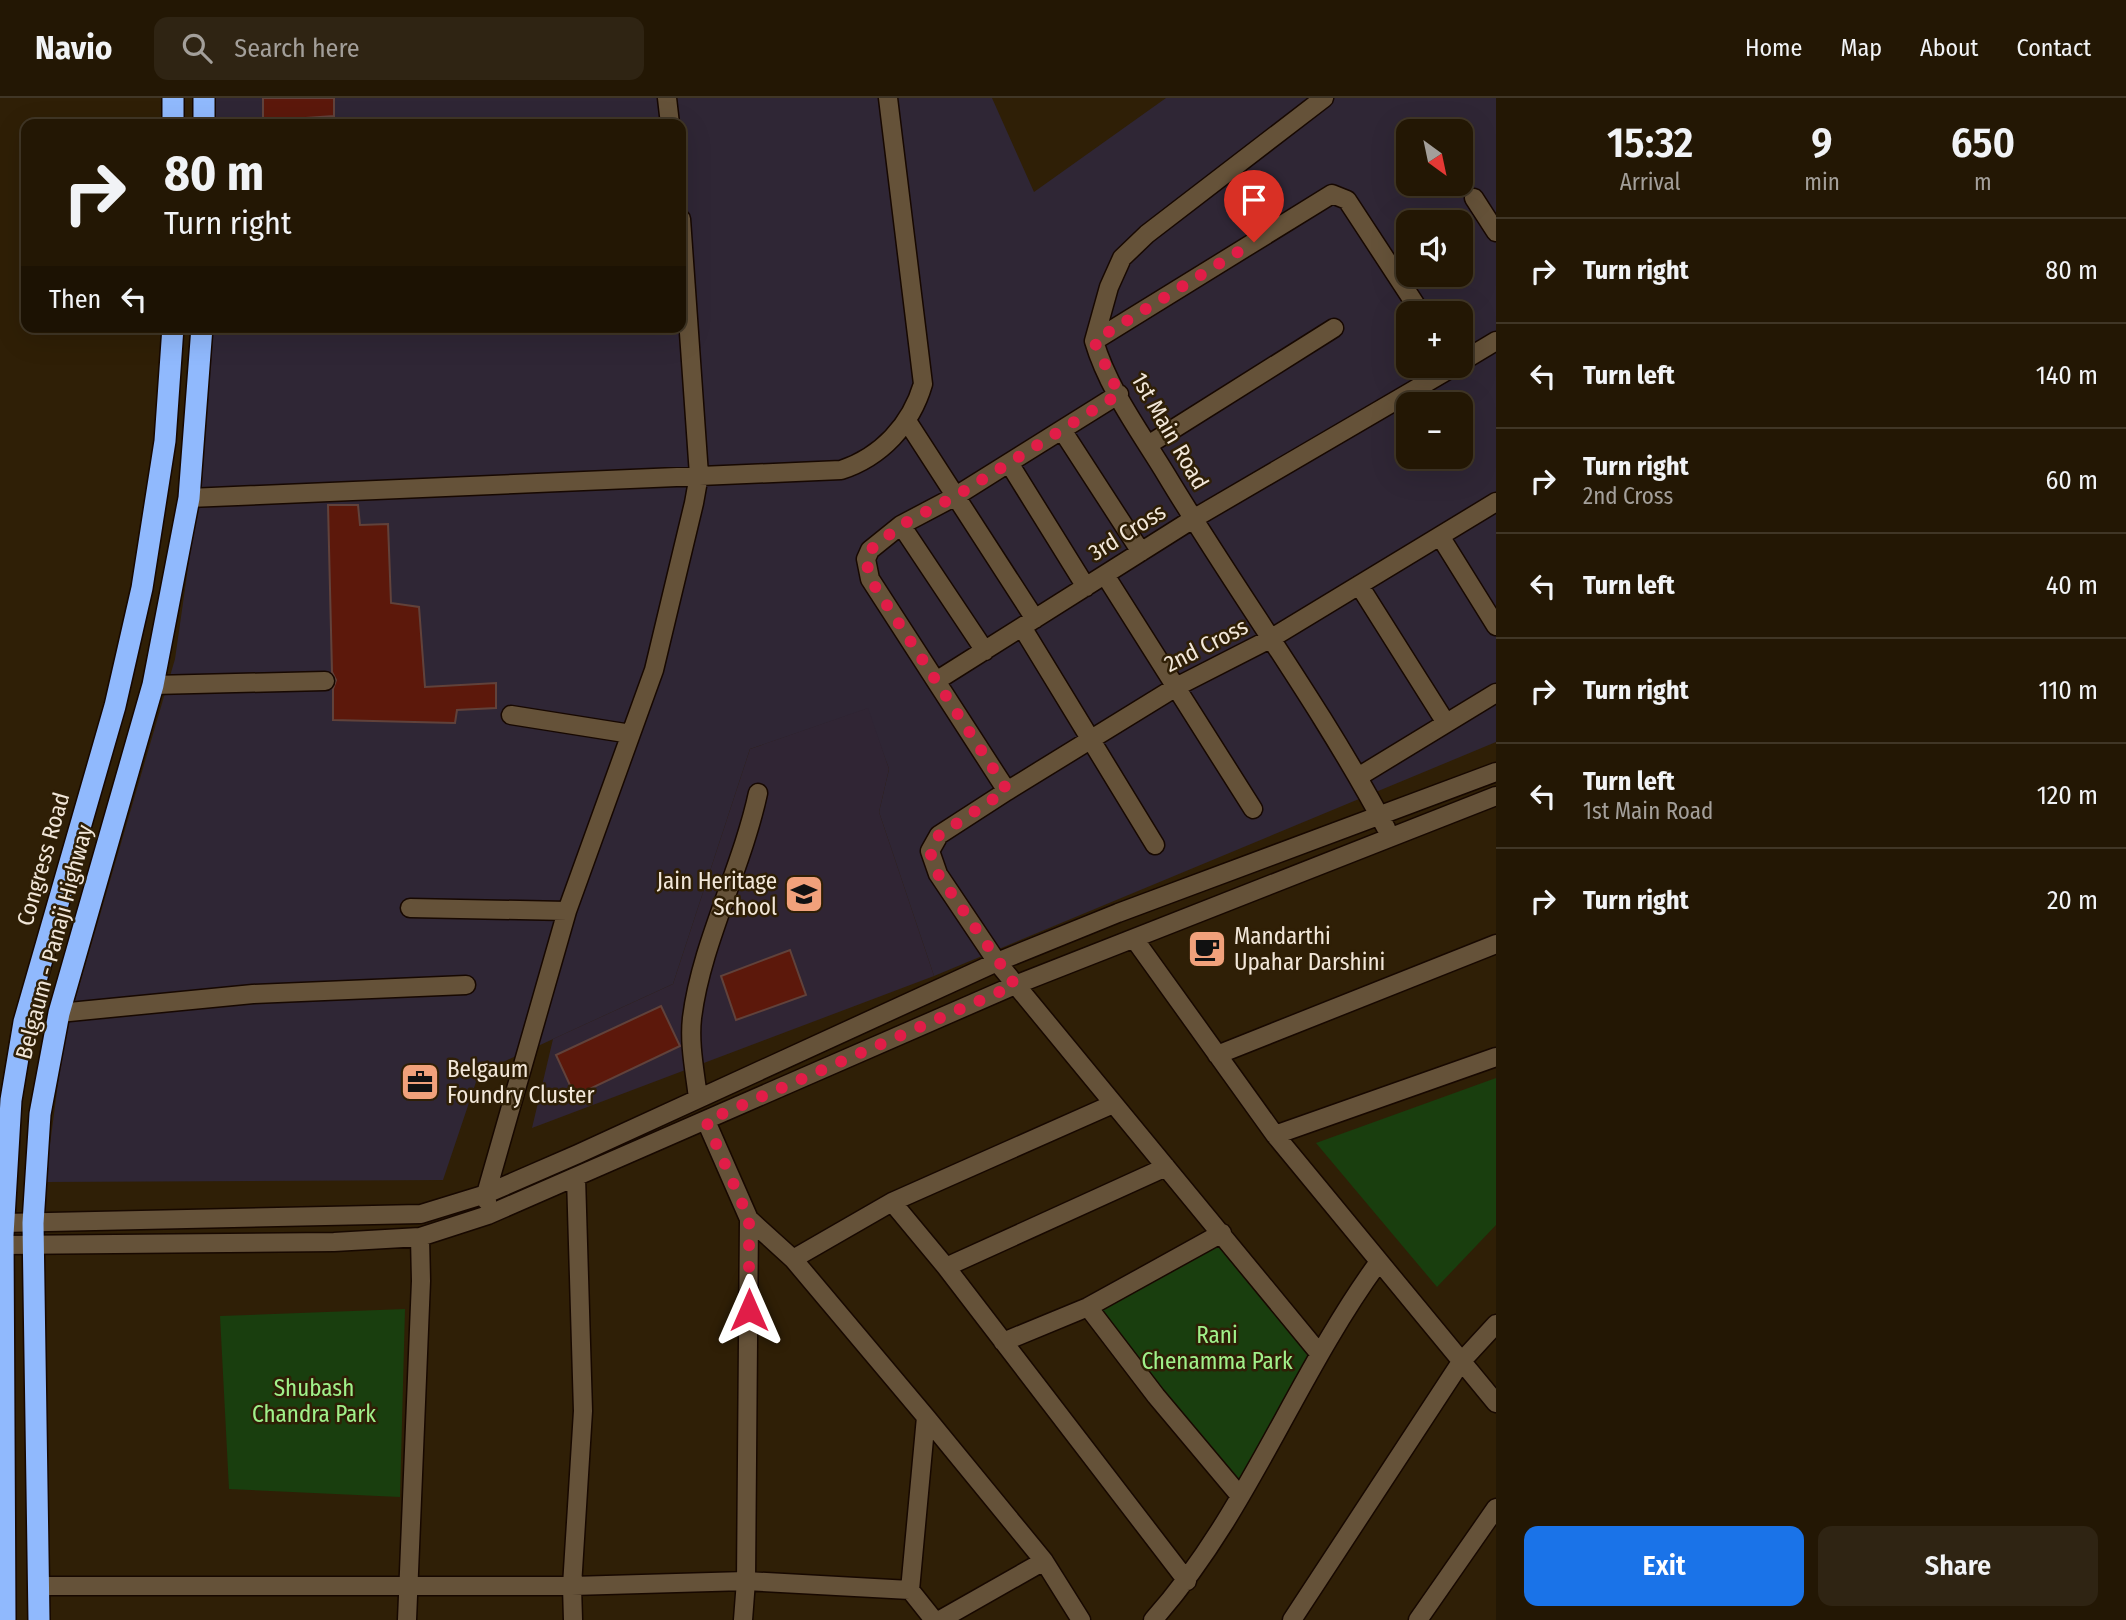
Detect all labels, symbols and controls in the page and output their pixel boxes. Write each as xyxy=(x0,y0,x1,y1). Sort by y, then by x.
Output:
search box xyxy=(154,17,644,80)
text: Navio xyxy=(35,28,112,68)
icon: search xyxy=(178,29,216,67)
text: Search here xyxy=(234,33,360,64)
text: Home xyxy=(1745,34,1802,62)
text: Map xyxy=(1840,34,1882,62)
text: About xyxy=(1920,34,1978,62)
text: Contact xyxy=(2016,34,2091,62)
text: 15:32 xyxy=(1607,118,1693,168)
text: 9 xyxy=(1811,118,1833,168)
text: 650 xyxy=(1951,118,2015,168)
north arrow xyxy=(1396,119,1474,196)
map controls xyxy=(1396,119,1473,469)
text: 80 m xyxy=(164,144,264,203)
icon: right xyxy=(49,147,140,238)
text: Arrival xyxy=(1620,168,1681,196)
text: min xyxy=(1804,168,1840,196)
text: m xyxy=(1974,168,1992,196)
pin xyxy=(1224,170,1284,242)
icon: arrive xyxy=(1235,181,1273,219)
text: Turn right xyxy=(164,204,291,242)
button: sound xyxy=(1396,210,1473,287)
icon: right xyxy=(1524,252,1562,290)
text: Turn right xyxy=(1583,255,1689,286)
text: 80 m xyxy=(2045,255,2098,286)
icon: left xyxy=(115,280,153,318)
text: Then xyxy=(49,284,101,315)
button: + xyxy=(1396,301,1473,378)
icon: left xyxy=(1524,357,1562,395)
text: Turn left xyxy=(1583,360,1675,391)
text: 140 m xyxy=(2036,360,2098,391)
street label: 1st Main Road xyxy=(1125,368,1215,494)
button: − xyxy=(1396,392,1473,469)
text: Turn right xyxy=(1583,451,1689,482)
icon: right xyxy=(1524,462,1562,500)
text: 60 m xyxy=(2045,465,2098,496)
text: 2nd Cross xyxy=(1583,482,1673,510)
street label: 3rd Cross xyxy=(1083,497,1171,567)
icon: left xyxy=(1524,567,1562,605)
text: Turn left xyxy=(1583,570,1675,601)
text: 40 m xyxy=(2046,570,2098,601)
street label: 2nd Cross xyxy=(1159,612,1253,678)
icon: right xyxy=(1524,672,1562,710)
text: Turn right xyxy=(1583,675,1689,706)
text: 110 m xyxy=(2038,675,2098,706)
text: Turn left xyxy=(1583,766,1675,797)
icon: left xyxy=(1524,777,1562,815)
text: 120 m xyxy=(2037,780,2098,811)
street label: Congress Road xyxy=(11,789,75,929)
text: 1st Main Road xyxy=(1583,797,1713,825)
street label: Belgaum - Panaji Highway xyxy=(9,821,99,1062)
place label: Jain Heritage School xyxy=(657,867,777,921)
school or university icon: Jain Heritage School xyxy=(783,873,825,915)
icon: right xyxy=(1524,882,1562,920)
text: Turn right xyxy=(1583,885,1689,916)
text: 20 m xyxy=(2047,885,2098,916)
place label: Mandarthi Upahar Darshini xyxy=(1234,922,1385,976)
cafe icon: Mandarthi Upahar Darshini xyxy=(1186,928,1228,970)
place label: Belgaum Foundry Cluster xyxy=(447,1055,594,1109)
office icon: Belgaum Foundry Cluster xyxy=(399,1061,441,1103)
position arrow xyxy=(712,1273,786,1347)
park label: Rani Chenamma Park xyxy=(1141,1321,1293,1375)
park label: Shubash Chandra Park xyxy=(252,1374,376,1428)
button: Exit xyxy=(1524,1526,1804,1606)
button: Share xyxy=(1818,1526,2098,1606)

